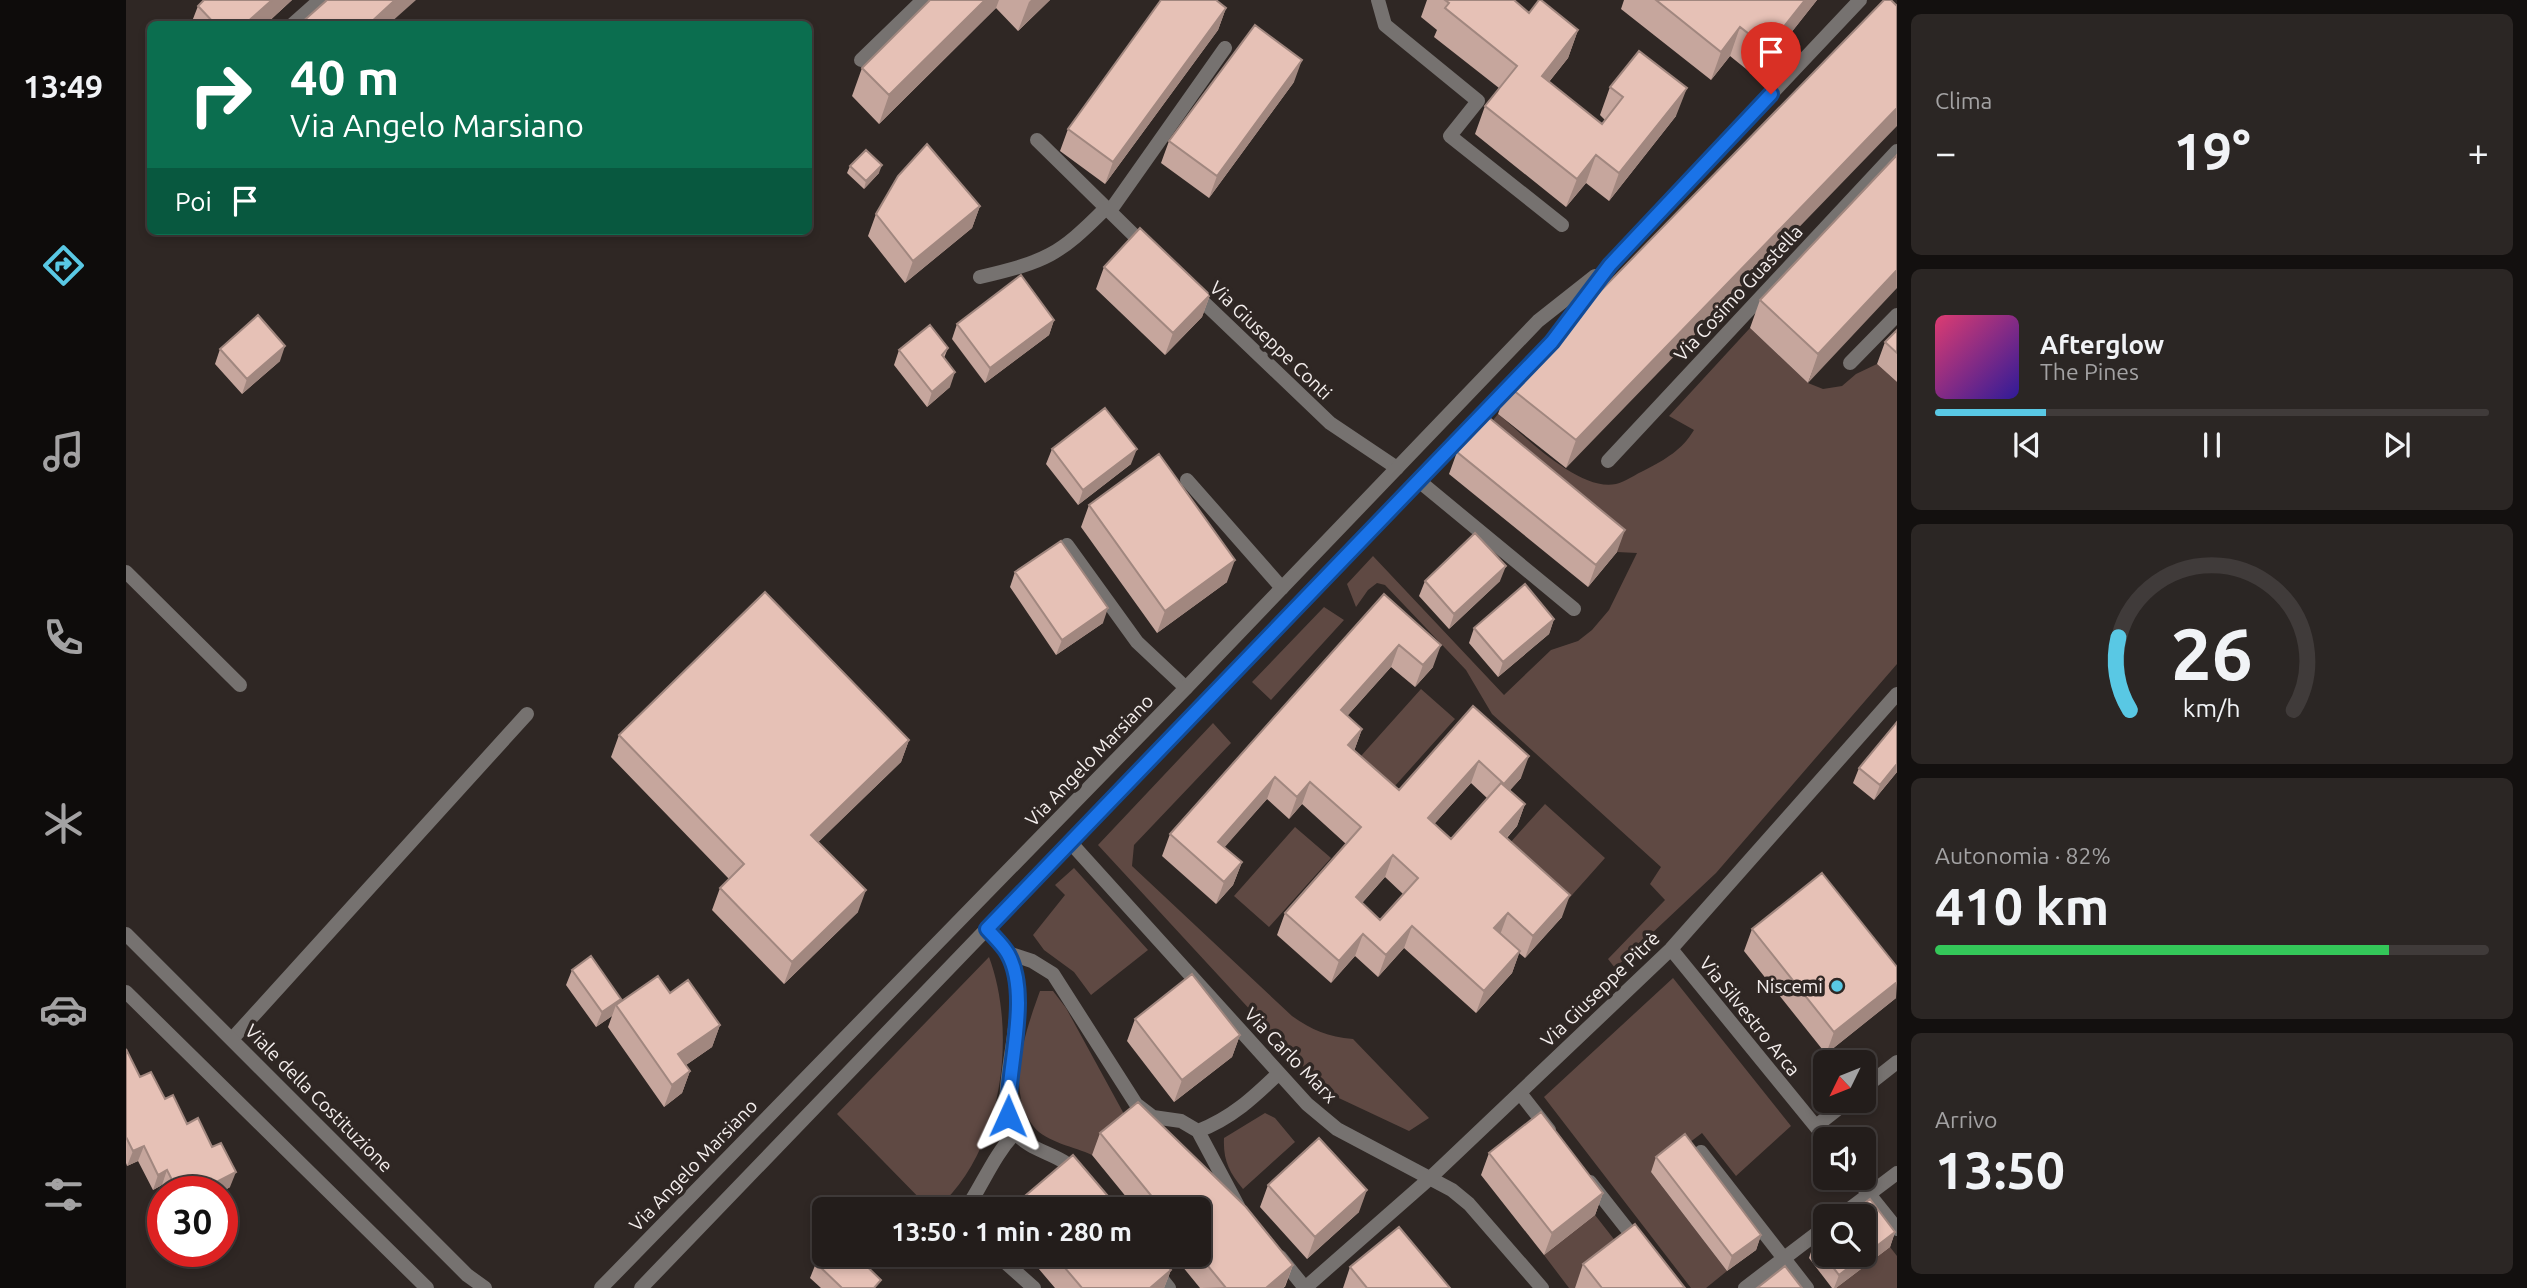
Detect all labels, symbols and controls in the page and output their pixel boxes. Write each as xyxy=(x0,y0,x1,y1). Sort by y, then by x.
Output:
pin xyxy=(1741,22,1801,94)
icon: arrive xyxy=(1752,33,1790,71)
icon: right xyxy=(175,49,266,140)
text: 40 m xyxy=(290,49,399,104)
text: 13:49 xyxy=(23,68,103,104)
text: Clima xyxy=(1935,88,1992,113)
text: Via Angelo Marsiano xyxy=(290,107,584,143)
text: 19° xyxy=(2173,122,2251,180)
text: − xyxy=(1935,131,1956,173)
text: + xyxy=(2468,131,2489,173)
icon: arrive xyxy=(226,182,264,220)
text: Poi xyxy=(175,187,212,216)
street label: Via Cosimo Guastella xyxy=(1669,220,1807,366)
icon: directions xyxy=(39,241,88,290)
street label: Via Giuseppe Conti xyxy=(1205,276,1337,404)
text: Afterglow xyxy=(2040,330,2164,359)
text: The Pines xyxy=(2040,359,2139,384)
icon: previous xyxy=(2008,426,2046,464)
icon: pause xyxy=(2193,426,2231,464)
icon: next xyxy=(2378,426,2416,464)
icon: music xyxy=(39,427,88,476)
text: 26 xyxy=(2171,612,2253,694)
icon: phone xyxy=(39,613,88,662)
street label: Via Angelo Marsiano xyxy=(1020,690,1158,830)
text: km/h xyxy=(2183,694,2241,722)
icon: climate xyxy=(39,799,88,848)
text: Autonomia · 82% xyxy=(1935,843,2111,868)
text: 410 km xyxy=(1935,877,2109,935)
street label: Via Giuseppe Pitrè xyxy=(1536,927,1664,1051)
street label: Via Silvestro Arca xyxy=(1695,952,1805,1080)
place label: Niscemi xyxy=(1756,975,1823,997)
marker: Niscemi xyxy=(1829,978,1845,994)
icon: car xyxy=(39,985,88,1034)
street label: Via Carlo Marx xyxy=(1240,1003,1342,1107)
street label: Viale della Costituzione xyxy=(241,1020,397,1176)
north arrow xyxy=(1813,1050,1876,1113)
map controls xyxy=(1813,1050,1876,1267)
position arrow xyxy=(971,1079,1045,1153)
street label: Via Angelo Marsiano xyxy=(624,1095,762,1235)
text: Arrivo xyxy=(1935,1107,1998,1132)
button: sound xyxy=(1813,1127,1876,1190)
text: 13:50 xyxy=(1935,1141,2065,1199)
icon: filters xyxy=(39,1170,88,1219)
speed limit sign: 30 xyxy=(147,1176,238,1267)
button: search xyxy=(1813,1204,1876,1267)
text: 13:50 · 1 min · 280 m xyxy=(891,1217,1132,1246)

